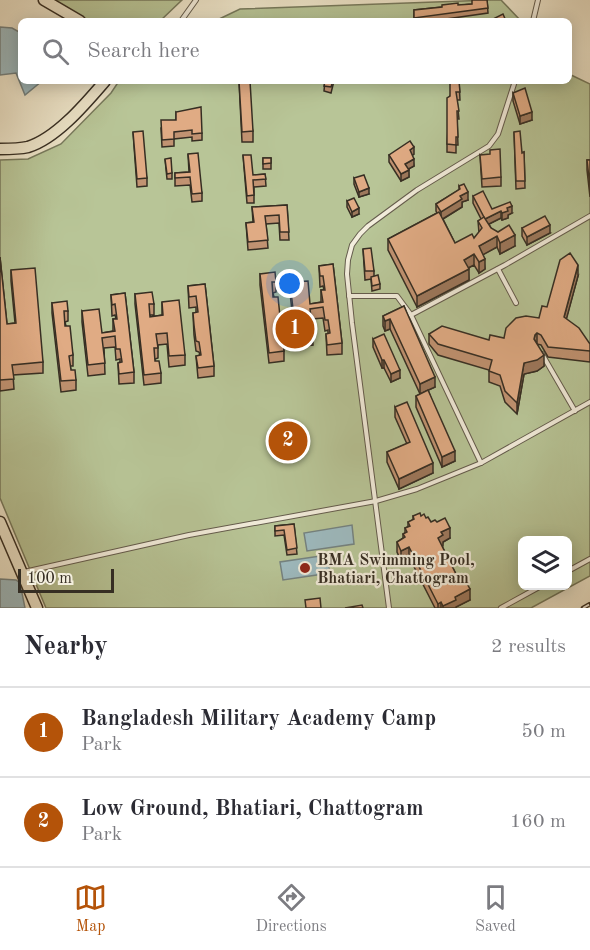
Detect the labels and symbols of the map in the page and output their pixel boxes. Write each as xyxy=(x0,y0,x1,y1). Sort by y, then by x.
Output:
your location xyxy=(275,269,304,298)
pin: 1 xyxy=(276,306,314,352)
pin: 2 xyxy=(268,418,308,464)
place label: BMA Swimming Pool, Bhatiari, Chattogram xyxy=(317,553,475,587)
marker: BMA Swimming Pool, Bhatiari, Chattogram xyxy=(298,561,312,575)
scale bar xyxy=(18,566,114,594)

